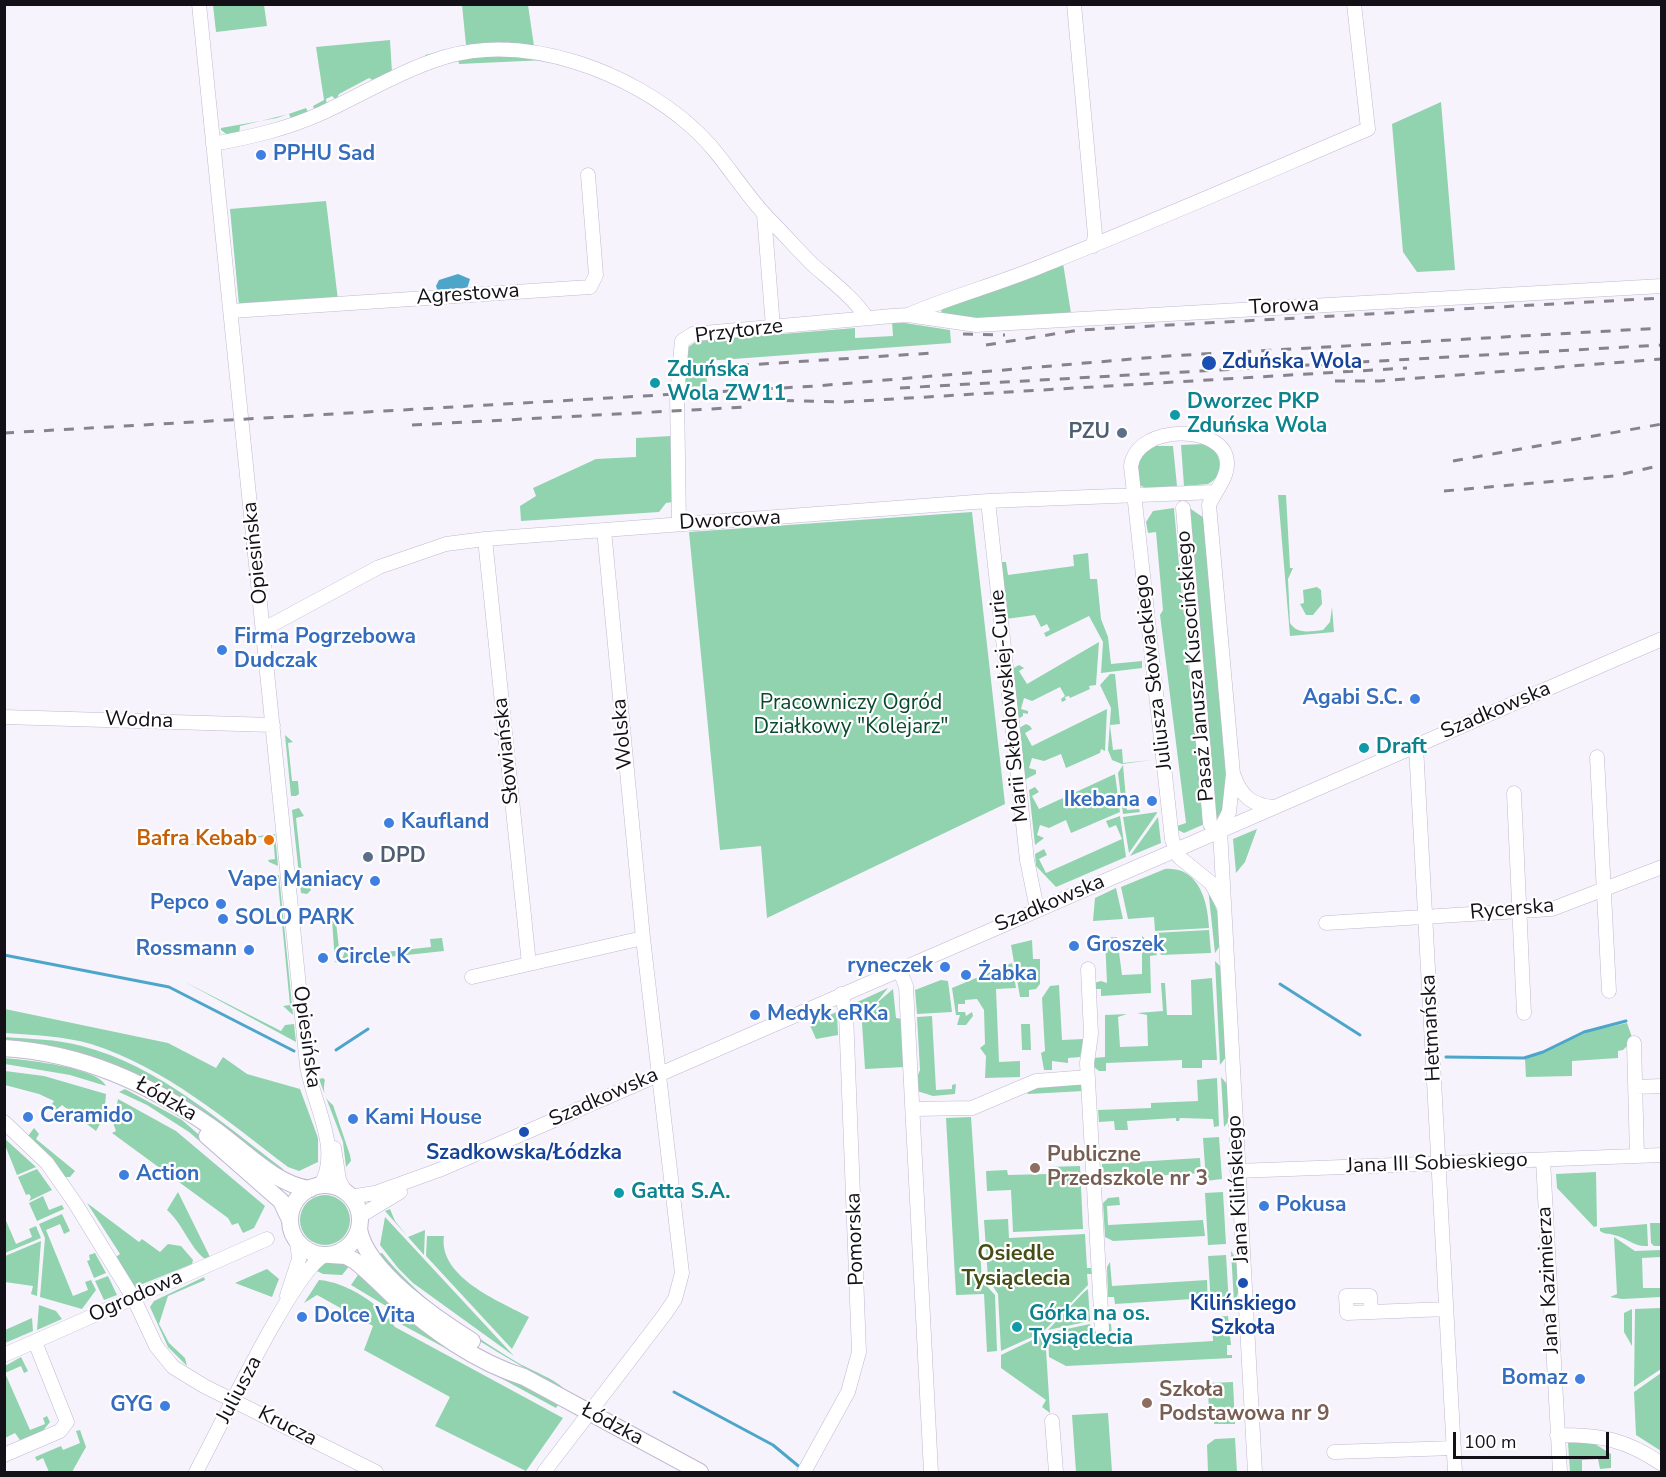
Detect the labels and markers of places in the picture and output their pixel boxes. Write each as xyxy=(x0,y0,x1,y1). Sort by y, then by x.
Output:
place label: PPHU Sad xyxy=(273,142,375,168)
marker: PPHU Sad xyxy=(254,148,268,162)
place label: Zduńska Wola xyxy=(1222,350,1362,376)
marker: Zduńska Wola xyxy=(1200,354,1218,372)
place label: Zduńska Wola ZW11 xyxy=(667,358,786,408)
marker: Zduńska Wola ZW11 xyxy=(648,376,662,390)
place label: Dworzec PKP Zduńska Wola xyxy=(1187,390,1327,440)
marker: Dworzec PKP Zduńska Wola xyxy=(1168,408,1182,422)
place label: PZU xyxy=(1069,420,1110,446)
marker: PZU xyxy=(1115,426,1129,440)
place label: Firma Pogrzebowa Dudczak xyxy=(234,625,416,675)
marker: Firma Pogrzebowa Dudczak xyxy=(215,643,229,657)
place label: Agabi S.C. xyxy=(1303,686,1403,712)
marker: Agabi S.C. xyxy=(1408,692,1422,706)
place label: Draft xyxy=(1376,735,1427,761)
marker: Draft xyxy=(1357,741,1371,755)
place label: Ikebana xyxy=(1064,788,1140,814)
marker: Ikebana xyxy=(1145,794,1159,808)
place label: Kaufland xyxy=(401,810,489,836)
marker: Kaufland xyxy=(382,816,396,830)
place label: Bafra Kebab xyxy=(136,827,257,853)
marker: Bafra Kebab xyxy=(262,833,276,847)
place label: DPD xyxy=(380,844,426,870)
marker: DPD xyxy=(361,850,375,864)
place label: Vape Maniacy xyxy=(228,868,363,894)
marker: Vape Maniacy xyxy=(368,874,382,888)
place label: Pepco xyxy=(150,891,209,917)
marker: Pepco xyxy=(214,897,228,911)
place label: SOLO PARK xyxy=(235,906,354,932)
marker: SOLO PARK xyxy=(216,912,230,926)
place label: Groszek xyxy=(1086,933,1164,959)
place label: Rossmann xyxy=(136,937,237,963)
marker: Groszek xyxy=(1067,939,1081,953)
marker: Rossmann xyxy=(242,943,256,957)
place label: Circle K xyxy=(335,945,410,971)
marker: Circle K xyxy=(316,951,330,965)
place label: ryneczek xyxy=(847,954,933,980)
marker: ryneczek xyxy=(938,960,952,974)
place label: Żabka xyxy=(978,962,1037,988)
marker: Żabka xyxy=(959,968,973,982)
place label: Medyk eRKa xyxy=(767,1002,888,1028)
marker: Medyk eRKa xyxy=(748,1008,762,1022)
place label: Ceramido xyxy=(40,1104,133,1130)
place label: Kami House xyxy=(365,1106,482,1132)
marker: Ceramido xyxy=(21,1110,35,1124)
marker: Kami House xyxy=(346,1112,360,1126)
marker: Szadkowska/Łódzka xyxy=(517,1125,531,1139)
place label: Szadkowska/Łódzka xyxy=(426,1141,622,1167)
place label: Publiczne Przedszkole nr 3 xyxy=(1047,1143,1208,1193)
marker: Publiczne Przedszkole nr 3 xyxy=(1028,1161,1042,1175)
place label: Action xyxy=(136,1162,199,1188)
marker: Action xyxy=(117,1168,131,1182)
place label: Gatta S.A. xyxy=(631,1180,731,1206)
marker: Gatta S.A. xyxy=(612,1186,626,1200)
place label: Pokusa xyxy=(1276,1193,1346,1219)
marker: Pokusa xyxy=(1257,1199,1271,1213)
marker: Kilińskiego Szkoła xyxy=(1236,1276,1250,1290)
place label: Kilińskiego Szkoła xyxy=(1190,1292,1296,1342)
place label: Górka na os. Tysiąclecia xyxy=(1029,1302,1150,1352)
place label: Dolce Vita xyxy=(314,1304,415,1330)
marker: Dolce Vita xyxy=(295,1310,309,1324)
marker: Górka na os. Tysiąclecia xyxy=(1010,1320,1024,1334)
place label: Bomaz xyxy=(1502,1366,1568,1392)
marker: Bomaz xyxy=(1573,1372,1587,1386)
place label: Szkoła Podstawowa nr 9 xyxy=(1159,1378,1330,1428)
place label: GYG xyxy=(110,1393,153,1419)
marker: Szkoła Podstawowa nr 9 xyxy=(1140,1396,1154,1410)
marker: GYG xyxy=(158,1399,172,1413)

